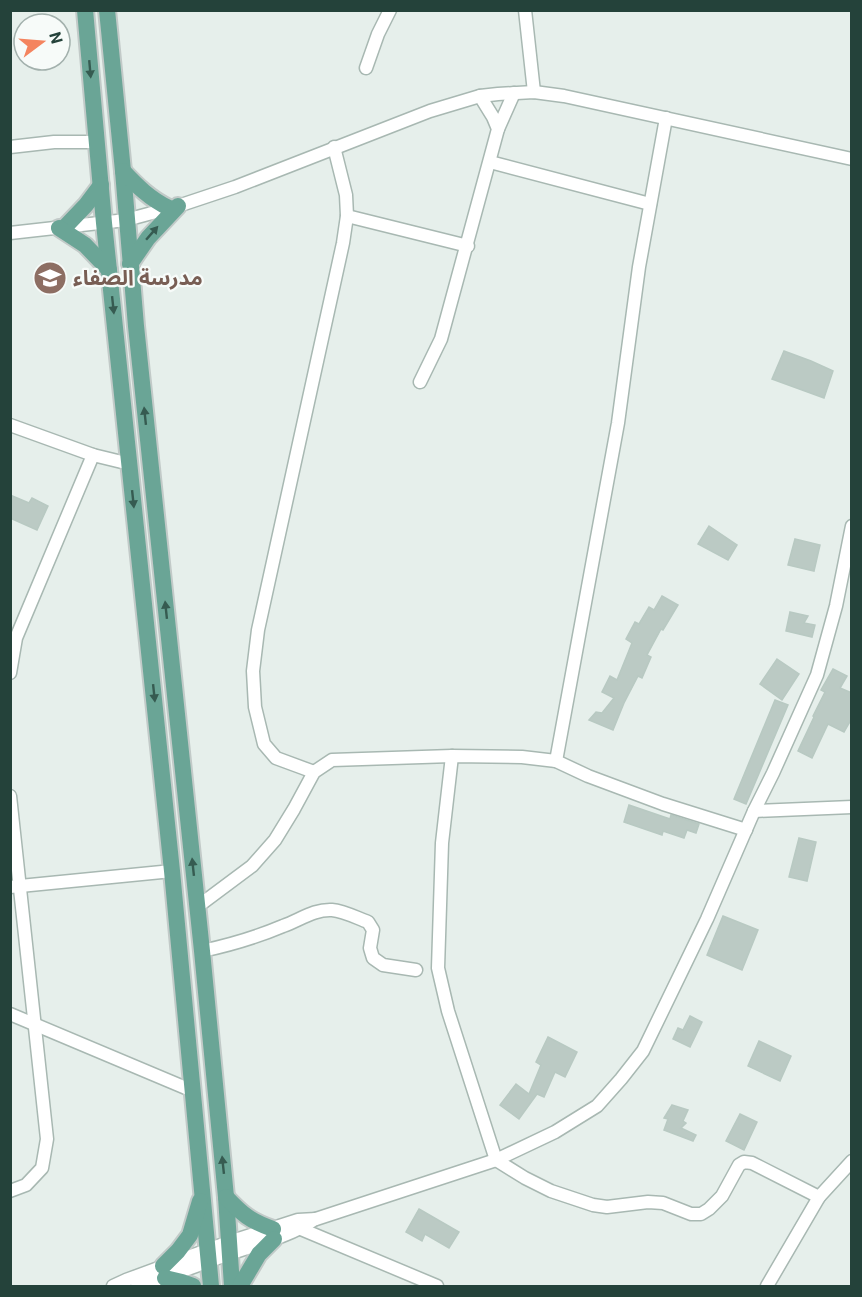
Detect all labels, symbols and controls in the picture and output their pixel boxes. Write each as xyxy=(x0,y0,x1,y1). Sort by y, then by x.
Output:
north arrow xyxy=(12,12,72,72)
text: N xyxy=(45,30,67,46)
one-way arrow xyxy=(85,59,95,78)
one-way arrow xyxy=(145,226,158,241)
school or university icon: مدرسة الصفاء xyxy=(32,260,68,296)
place label: مدرسة الصفاء xyxy=(73,266,203,290)
one-way arrow xyxy=(108,295,118,314)
one-way arrow xyxy=(140,407,150,426)
one-way arrow xyxy=(128,489,138,508)
one-way arrow xyxy=(161,601,171,620)
one-way arrow xyxy=(149,683,159,702)
one-way arrow xyxy=(188,857,198,876)
one-way arrow xyxy=(218,1156,228,1175)

